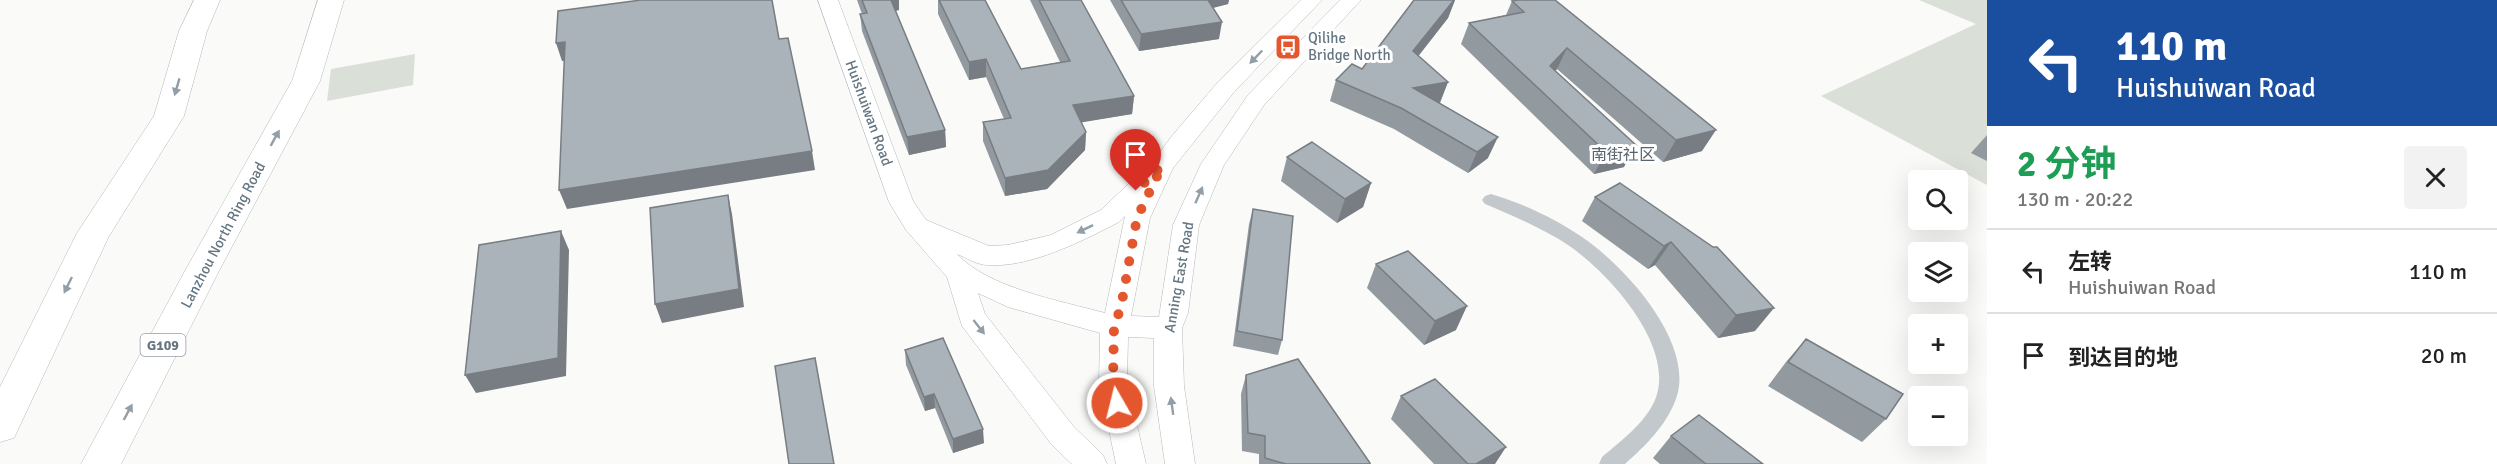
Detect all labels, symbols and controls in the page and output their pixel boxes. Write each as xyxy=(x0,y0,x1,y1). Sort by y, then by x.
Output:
text: 110 m xyxy=(2116,21,2227,72)
icon: left xyxy=(2017,24,2095,102)
place label: Qilihe Bridge North xyxy=(1308,29,1391,64)
bus stop icon: Qilihe Bridge North xyxy=(1273,32,1303,62)
one-way arrow xyxy=(1250,49,1264,63)
street label: Huishuiwan Road xyxy=(842,58,896,168)
text: Huishuiwan Road xyxy=(2116,72,2316,105)
one-way arrow xyxy=(172,78,181,96)
one-way arrow xyxy=(270,129,280,146)
pin xyxy=(1110,129,1161,191)
icon: arrive xyxy=(1119,138,1152,171)
text: 2 分钟 xyxy=(2017,142,2116,187)
district label: 南街社区 xyxy=(1591,145,1655,165)
button: close xyxy=(2404,146,2467,209)
street label: Lanzhou North Ring Road xyxy=(177,159,269,311)
map controls xyxy=(1908,170,1968,446)
button: search xyxy=(1908,170,1968,230)
one-way arrow xyxy=(1195,186,1204,204)
text: 130 m · 20:22 xyxy=(2017,187,2133,212)
street label: Anning East Road xyxy=(1160,220,1198,334)
one-way arrow xyxy=(1076,224,1093,233)
button: layers xyxy=(1908,242,1968,302)
text: 左转 xyxy=(2068,248,2112,275)
icon: left xyxy=(2017,255,2050,288)
text: 110 m xyxy=(2409,258,2467,285)
text: Huishuiwan Road xyxy=(2068,275,2216,300)
one-way arrow xyxy=(64,277,73,294)
button: + xyxy=(1908,314,1968,374)
one-way arrow xyxy=(973,319,986,335)
road number: G109 xyxy=(140,334,186,356)
icon: arrive xyxy=(2017,339,2050,372)
text: 20 m xyxy=(2421,342,2467,369)
text: 到达目的地 xyxy=(2068,344,2178,371)
position arrow xyxy=(1085,371,1149,435)
button: − xyxy=(1908,386,1968,446)
one-way arrow xyxy=(1167,396,1176,415)
one-way arrow xyxy=(123,403,133,420)

